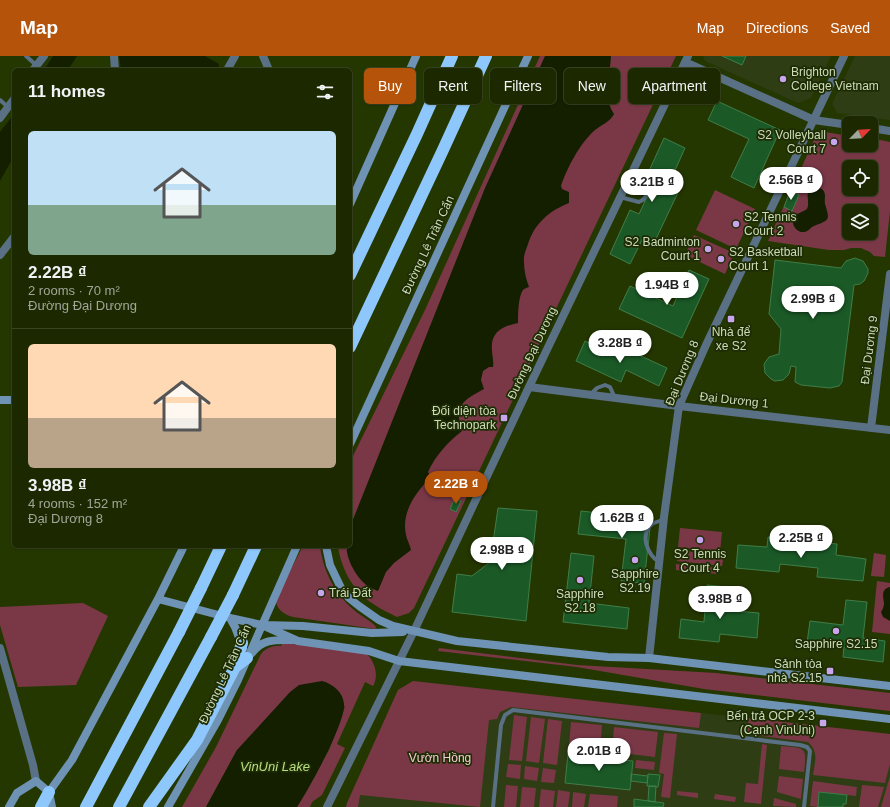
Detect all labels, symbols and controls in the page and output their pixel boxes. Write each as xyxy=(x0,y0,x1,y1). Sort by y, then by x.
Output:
text: Map xyxy=(20,17,58,38)
text: Map xyxy=(697,20,724,36)
text: Directions xyxy=(746,20,808,36)
text: Saved xyxy=(830,20,870,36)
place label: Brighton College Vietnam xyxy=(791,65,879,93)
chip: Buy xyxy=(364,68,416,104)
chip: Rent xyxy=(424,68,482,104)
chip: Filters xyxy=(490,68,556,104)
chip: New xyxy=(564,68,620,104)
chip: Apartment xyxy=(628,68,720,104)
marker: Brighton College Vietnam xyxy=(778,74,788,84)
icon: filters xyxy=(314,81,336,103)
text: 11 homes xyxy=(28,82,106,101)
north arrow xyxy=(842,116,878,152)
map controls xyxy=(842,116,878,240)
place label: S2 Volleyball Court 7 xyxy=(757,128,826,156)
marker: S2 Volleyball Court 7 xyxy=(829,137,839,147)
icon: home xyxy=(146,157,218,229)
button: locate xyxy=(842,160,878,196)
pin: 2.56B ₫ xyxy=(754,167,828,201)
pin: 3.21B ₫ xyxy=(615,169,689,203)
text: 2.56B ₫ xyxy=(769,172,813,187)
text: 3.21B ₫ xyxy=(630,174,674,189)
street label: Đường Lê Trần Cẩn xyxy=(399,193,457,297)
button: layers xyxy=(842,204,878,240)
place label: S2 Tennis Court 2 xyxy=(744,210,796,238)
marker: S2 Tennis Court 2 xyxy=(731,219,741,229)
place label: S2 Badminton Court 1 xyxy=(625,235,700,263)
marker: S2 Badminton Court 1 xyxy=(703,244,713,254)
place label: S2 Basketball Court 1 xyxy=(729,245,802,273)
marker: S2 Basketball Court 1 xyxy=(716,254,726,264)
text: 2.22B ₫ xyxy=(28,263,87,282)
pin: 1.94B ₫ xyxy=(630,272,704,306)
text: 1.94B ₫ xyxy=(645,277,689,292)
text: 2 rooms · 70 m² xyxy=(28,283,120,298)
pin: 2.99B ₫ xyxy=(776,286,850,320)
text: 2.99B ₫ xyxy=(791,291,835,306)
text: Đường Đại Dương xyxy=(28,298,137,313)
street label: Đường Đại Dương xyxy=(504,304,560,402)
marker: Nhà để xe S2 xyxy=(726,314,736,324)
street label: Đại Dương 9 xyxy=(858,314,880,385)
place label: Nhà để xe S2 xyxy=(712,325,751,353)
pin: 3.28B ₫ xyxy=(583,330,657,364)
text: 3.28B ₫ xyxy=(598,335,642,350)
street label: Đại Dương 8 xyxy=(663,338,702,408)
icon: home xyxy=(146,370,218,442)
street label: Đại Dương 1 xyxy=(699,389,769,411)
place label: Đối diện tòa Technopark xyxy=(432,404,497,432)
marker: Đối diện tòa Technopark xyxy=(499,413,509,423)
pin: 2.22B ₫ xyxy=(419,471,493,505)
text: 3.98B ₫ xyxy=(28,476,87,495)
text: 2.22B ₫ xyxy=(434,476,478,491)
text: 4 rooms · 152 m² xyxy=(28,496,127,511)
pin: 1.62B ₫ xyxy=(585,505,659,539)
text: 1.62B ₫ xyxy=(600,510,644,525)
text: Đại Dương 8 xyxy=(28,511,103,526)
pin: 2.25B ₫ xyxy=(764,525,838,559)
text: 2.25B ₫ xyxy=(779,530,823,545)
marker: S2 Tennis Court 4 xyxy=(695,535,705,545)
pin: 2.98B ₫ xyxy=(465,537,539,571)
text: 2.98B ₫ xyxy=(480,542,524,557)
place label: S2 Tennis Court 4 xyxy=(674,547,726,575)
marker: Sapphire S2.19 xyxy=(630,555,640,565)
place label: Sapphire S2.19 xyxy=(611,567,659,595)
marker: Sapphire S2.18 xyxy=(575,575,585,585)
place label: Trái Đất xyxy=(329,586,372,600)
pin: 3.98B ₫ xyxy=(683,586,757,620)
place label: Sapphire S2.18 xyxy=(556,587,604,615)
marker: Trái Đất xyxy=(316,588,326,598)
text: 3.98B ₫ xyxy=(698,591,742,606)
street label: Đường Lê Trần Cẩn xyxy=(196,622,254,726)
marker: Sapphire S2.15 xyxy=(831,626,841,636)
place label: Sapphire S2.15 xyxy=(795,637,878,651)
place label: Sảnh tòa nhà S2.15 xyxy=(767,657,822,685)
marker: Sảnh tòa nhà S2.15 xyxy=(825,666,835,676)
place label: Bến trả OCP 2-3 (Cạnh VinUni) xyxy=(727,709,815,737)
marker: Bến trả OCP 2-3 (Cạnh VinUni) xyxy=(818,718,828,728)
pin: 2.01B ₫ xyxy=(562,738,636,772)
text: 2.01B ₫ xyxy=(577,743,621,758)
park label: Vườn Hồng xyxy=(409,751,471,765)
water label: VinUni Lake xyxy=(240,759,310,774)

